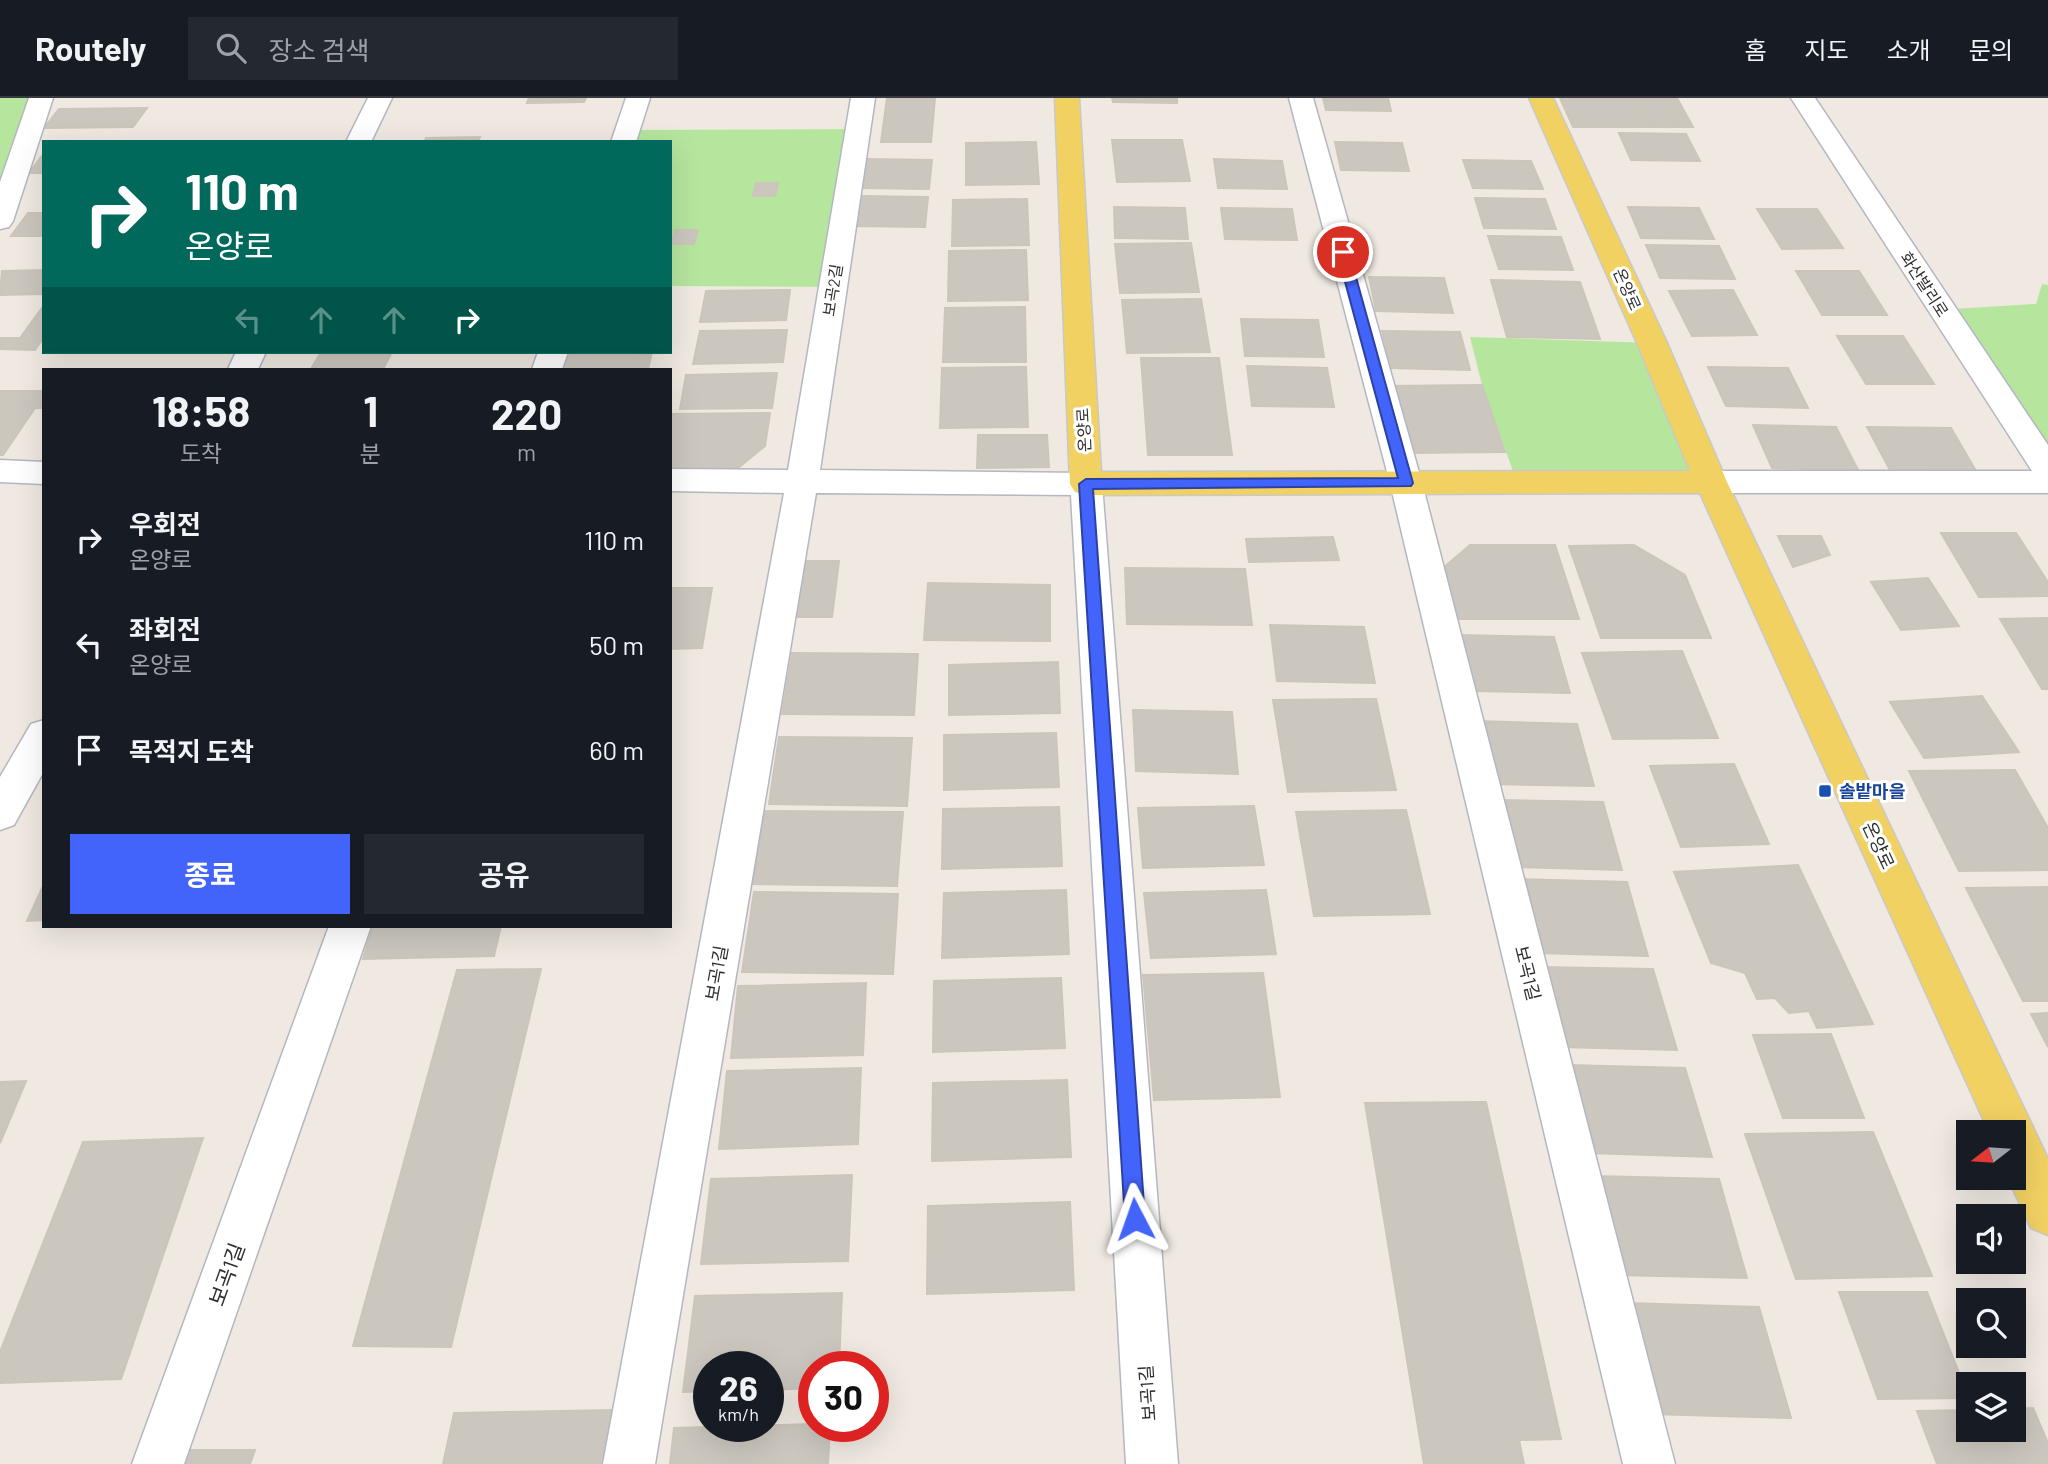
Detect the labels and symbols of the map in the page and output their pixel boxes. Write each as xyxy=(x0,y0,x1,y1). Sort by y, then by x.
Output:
pin xyxy=(1313,222,1373,282)
street label: 화산발리로 xyxy=(1897,248,1953,320)
street label: 보곡2길 xyxy=(818,262,846,318)
street label: 온양로 xyxy=(1610,265,1646,313)
street label: 온양로 xyxy=(1072,407,1094,453)
place label: 솔밭마을 xyxy=(1839,780,1905,802)
marker: 솔밭마을 xyxy=(1817,783,1833,799)
street label: 온양로 xyxy=(1859,818,1899,872)
street label: 보곡1길 xyxy=(1511,943,1545,1003)
street label: 보곡1길 xyxy=(700,944,732,1002)
north arrow xyxy=(1956,1120,2026,1190)
position arrow xyxy=(1098,1182,1172,1256)
street label: 보곡1길 xyxy=(203,1239,249,1309)
speed limit sign: 30 xyxy=(798,1351,889,1442)
street label: 보곡1길 xyxy=(1134,1364,1160,1422)

